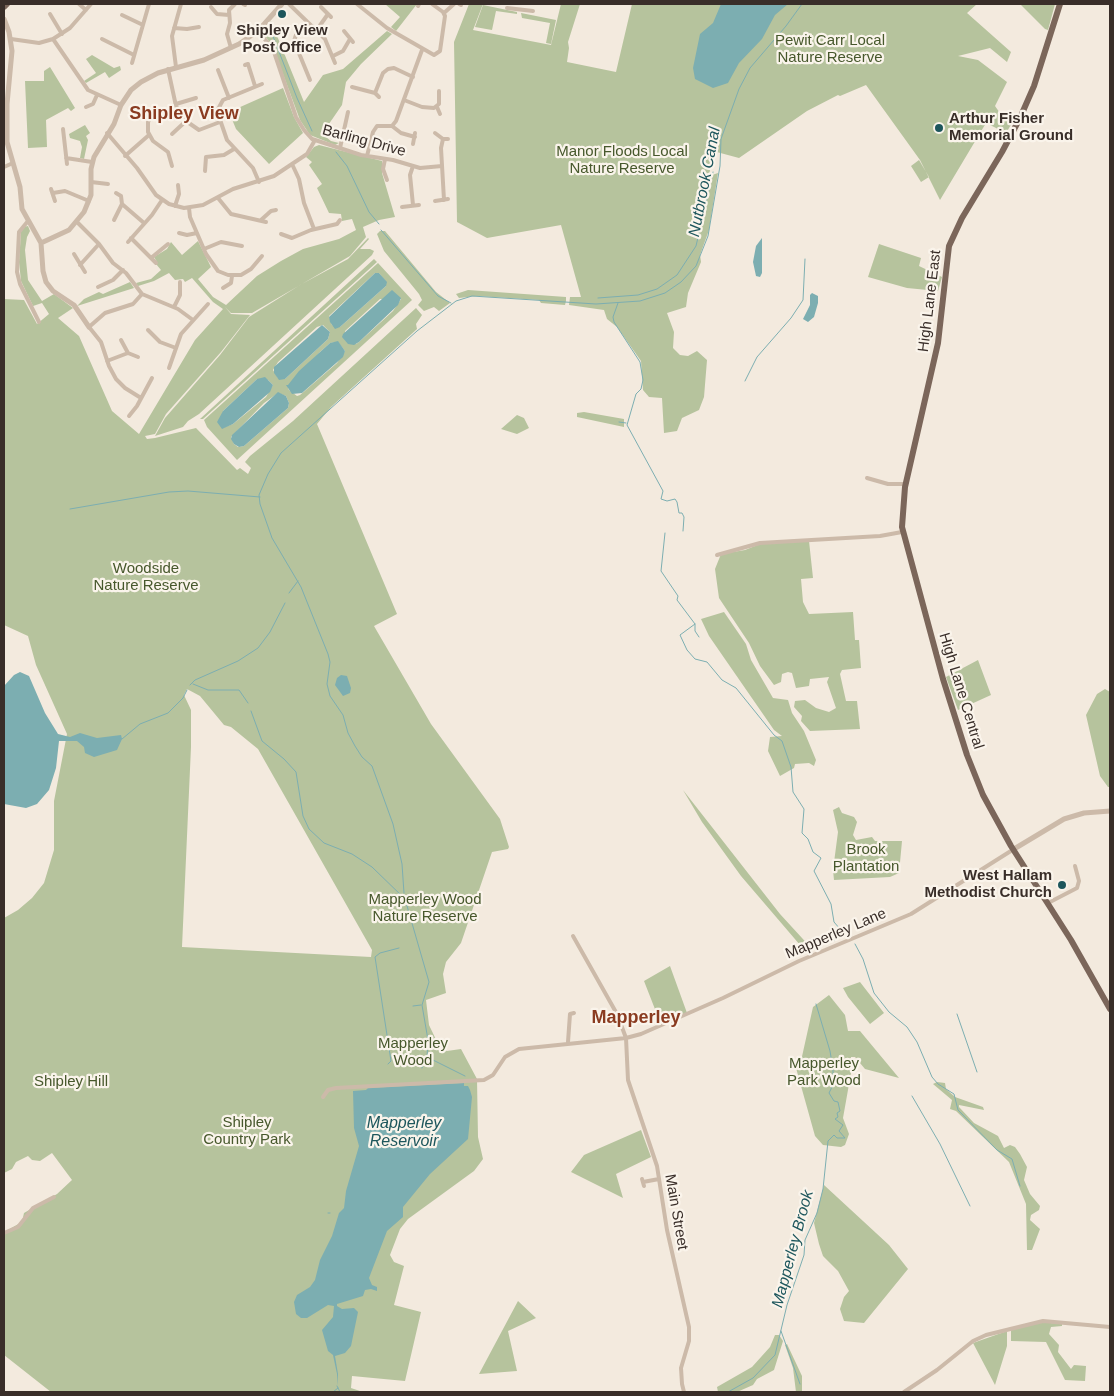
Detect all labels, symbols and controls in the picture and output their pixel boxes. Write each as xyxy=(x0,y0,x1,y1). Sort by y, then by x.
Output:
marker: Shipley View Post Office xyxy=(276,8,288,20)
place label: Shipley View Post Office xyxy=(236,22,328,57)
park label: Pewit Carr Local Nature Reserve xyxy=(775,32,885,67)
district label: Shipley View xyxy=(129,103,239,125)
place label: Arthur Fisher Memorial Ground xyxy=(949,110,1073,145)
street label: Barling Drive xyxy=(320,121,408,161)
marker: Arthur Fisher Memorial Ground xyxy=(933,122,945,134)
water label: Nutbrook Canal xyxy=(685,126,725,238)
park label: Manor Floods Local Nature Reserve xyxy=(556,143,688,178)
street label: High Lane East xyxy=(915,249,945,353)
park label: Woodside Nature Reserve xyxy=(93,560,199,595)
street label: High Lane Central xyxy=(935,631,987,751)
park label: Brook Plantation xyxy=(833,841,899,876)
place label: West Hallam Methodist Church xyxy=(925,867,1052,902)
marker: West Hallam Methodist Church xyxy=(1056,879,1068,891)
park label: Mapperley Wood Nature Reserve xyxy=(368,891,482,926)
street label: Mapperley Lane xyxy=(783,905,889,963)
district label: Mapperley xyxy=(591,1007,681,1029)
park label: Mapperley Wood xyxy=(378,1035,448,1070)
park label: Mapperley Park Wood xyxy=(787,1055,861,1090)
park label: Shipley Hill xyxy=(34,1073,108,1091)
park label: Shipley Country Park xyxy=(203,1114,291,1149)
water label: Mapperley Reservoir xyxy=(367,1114,441,1152)
street label: Main Street xyxy=(660,1173,692,1251)
water label: Mapperley Brook xyxy=(768,1188,818,1310)

